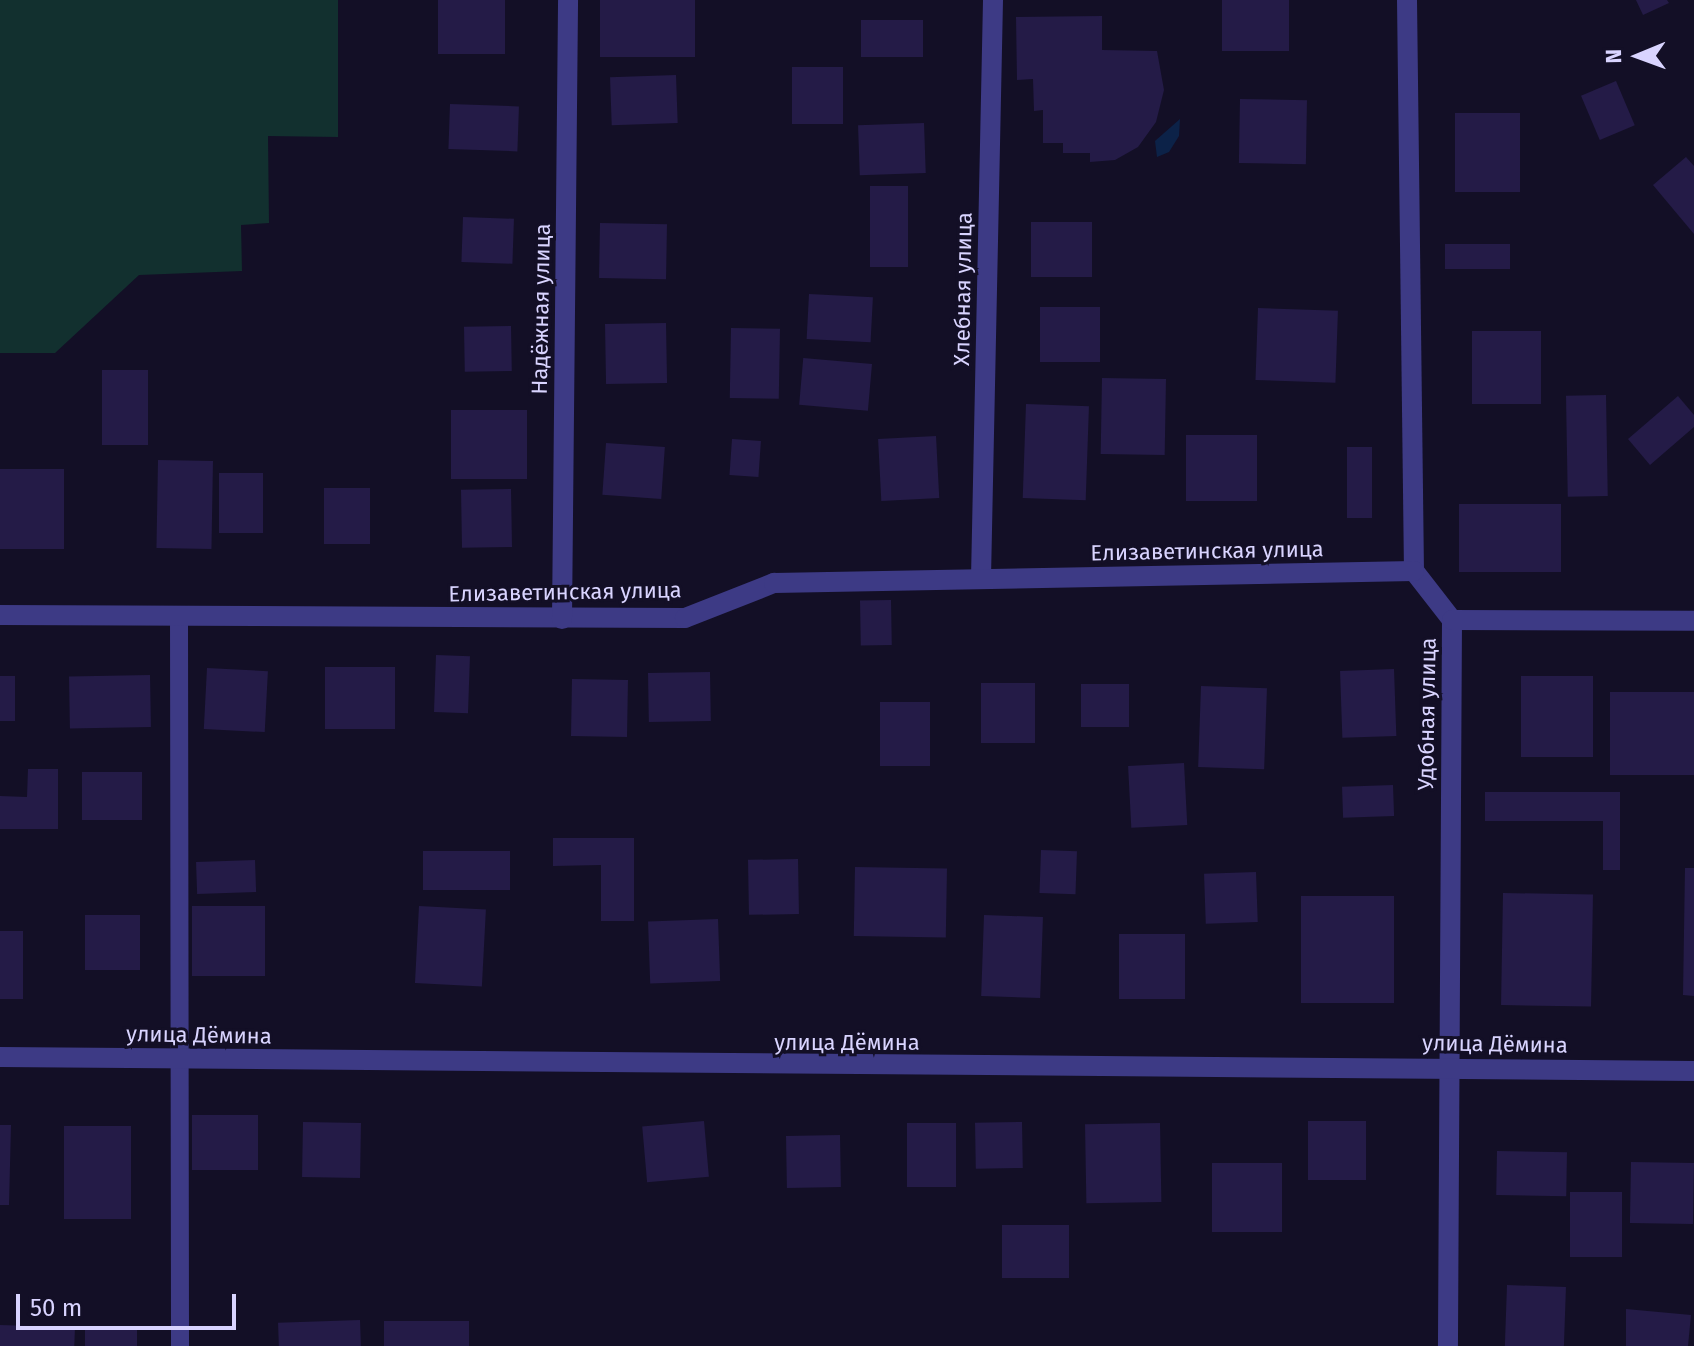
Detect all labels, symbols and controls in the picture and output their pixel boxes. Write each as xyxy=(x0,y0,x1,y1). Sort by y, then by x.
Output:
north arrow xyxy=(1598,16,1678,96)
text: N xyxy=(1600,49,1627,64)
street label: Хлебная улица xyxy=(948,212,978,366)
street label: Надёжная улица xyxy=(526,223,556,395)
street label: Елизаветинская улица xyxy=(1090,536,1324,566)
street label: Елизаветинская улица xyxy=(448,577,682,607)
street label: Удобная улица xyxy=(1412,637,1442,791)
street label: улица Дёмина xyxy=(126,1021,272,1049)
street label: улица Дёмина xyxy=(774,1030,920,1056)
street label: улица Дёмина xyxy=(1422,1030,1568,1058)
scale bar xyxy=(20,1278,240,1328)
text: 50 m xyxy=(30,1294,82,1322)

